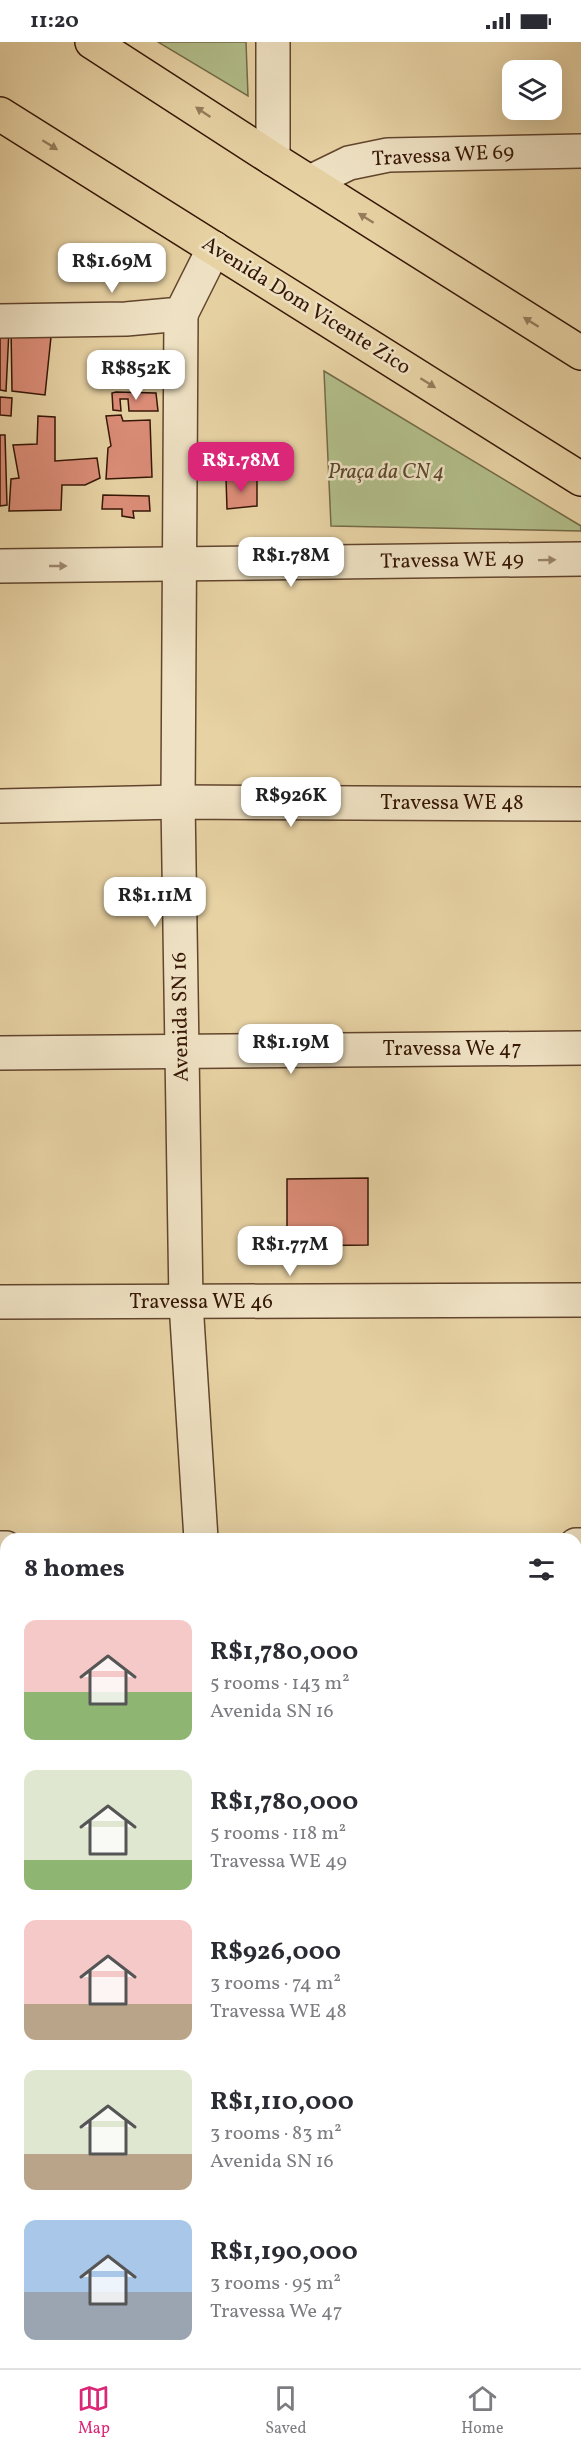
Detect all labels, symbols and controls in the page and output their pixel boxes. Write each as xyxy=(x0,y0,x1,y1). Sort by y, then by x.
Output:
text: 11:20 xyxy=(30,6,79,37)
map controls xyxy=(502,60,562,120)
button: layers xyxy=(502,60,562,120)
one-way arrow xyxy=(195,106,211,118)
street label: Travessa WE 69 xyxy=(371,138,515,174)
one-way arrow xyxy=(41,139,58,150)
one-way arrow xyxy=(358,212,375,223)
street label: Avenida Dom Vicente Zico xyxy=(196,230,416,382)
pin: R$1.69M xyxy=(57,243,167,294)
text: R$1.69M xyxy=(72,248,152,276)
one-way arrow xyxy=(523,316,540,327)
pin: R$852K xyxy=(87,350,185,401)
text: R$852K xyxy=(101,355,171,383)
one-way arrow xyxy=(420,377,436,388)
pin: R$1.78M xyxy=(186,442,296,493)
text: R$1.78M xyxy=(202,447,280,475)
park label: Praça da CN 4 xyxy=(328,458,444,487)
pin: R$1.78M xyxy=(236,537,346,588)
text: R$1.78M xyxy=(252,542,330,570)
street label: Travessa WE 49 xyxy=(380,545,524,577)
one-way arrow xyxy=(538,555,557,564)
one-way arrow xyxy=(49,561,68,571)
pin: R$926K xyxy=(242,777,340,828)
text: R$926K xyxy=(255,782,327,810)
street label: Travessa WE 48 xyxy=(380,789,524,818)
pin: R$1.11M xyxy=(100,877,210,928)
text: R$1.11M xyxy=(118,882,192,910)
street label: Avenida SN 16 xyxy=(165,952,197,1082)
pin: R$1.19M xyxy=(236,1024,346,1075)
text: R$1.19M xyxy=(252,1029,330,1057)
street label: Travessa We 47 xyxy=(382,1035,522,1064)
pin: R$1.77M xyxy=(235,1226,345,1277)
text: R$1.77M xyxy=(252,1231,328,1259)
street label: Travessa WE 46 xyxy=(129,1288,273,1317)
text: 8 homes xyxy=(24,1551,125,1587)
icon: filters xyxy=(525,1553,558,1586)
text: R$1,780,000 xyxy=(210,1634,358,1670)
icon: home xyxy=(72,1644,144,1716)
text: 5 rooms · 143 m² xyxy=(210,1670,350,1698)
text: Avenida SN 16 xyxy=(210,1698,334,1726)
text: R$1,780,000 xyxy=(210,1784,358,1820)
icon: home xyxy=(72,1794,144,1866)
text: 5 rooms · 118 m² xyxy=(210,1820,346,1848)
text: Travessa WE 49 xyxy=(210,1848,347,1876)
text: R$926,000 xyxy=(210,1934,341,1970)
icon: home xyxy=(72,1944,144,2016)
text: 3 rooms · 74 m² xyxy=(210,1970,341,1998)
text: Travessa WE 48 xyxy=(210,1998,347,2026)
text: R$1,110,000 xyxy=(210,2084,354,2120)
icon: home xyxy=(72,2094,144,2166)
text: 3 rooms · 83 m² xyxy=(210,2120,342,2148)
text: Avenida SN 16 xyxy=(210,2148,334,2176)
text: R$1,190,000 xyxy=(210,2234,358,2270)
icon: home xyxy=(72,2244,144,2316)
text: 3 rooms · 95 m² xyxy=(210,2270,341,2298)
text: Travessa We 47 xyxy=(210,2298,343,2326)
tab: Map xyxy=(77,2382,110,2440)
tab: Saved xyxy=(265,2382,306,2440)
tab: Home xyxy=(461,2382,504,2440)

